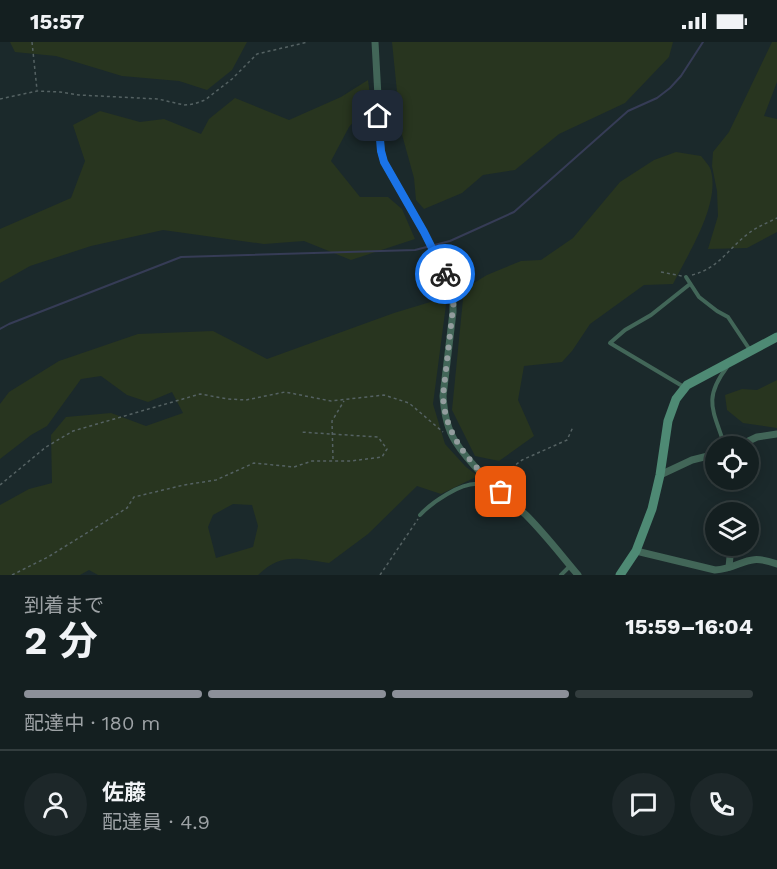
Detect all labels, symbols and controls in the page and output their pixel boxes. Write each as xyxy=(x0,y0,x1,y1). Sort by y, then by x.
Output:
text: 15:57 xyxy=(30,9,85,34)
pin xyxy=(352,90,403,141)
icon: home xyxy=(361,99,394,132)
courier xyxy=(415,244,475,304)
icon: bike xyxy=(429,258,462,291)
map controls xyxy=(705,436,759,556)
button: locate xyxy=(705,436,759,490)
pin xyxy=(475,466,526,517)
icon: bag xyxy=(484,475,517,508)
button: layers xyxy=(705,502,759,556)
text: 到着まで xyxy=(24,593,104,617)
text: 15:59–16:04 xyxy=(625,614,753,639)
text: 2 分 xyxy=(24,618,97,663)
text: 配達中 · 180 m xyxy=(24,711,160,735)
button: person xyxy=(24,773,87,836)
button: chat xyxy=(612,773,675,836)
button: phone xyxy=(690,773,753,836)
text: 佐藤 xyxy=(102,780,146,805)
text: 配達員 · 4.9 xyxy=(102,810,210,834)

